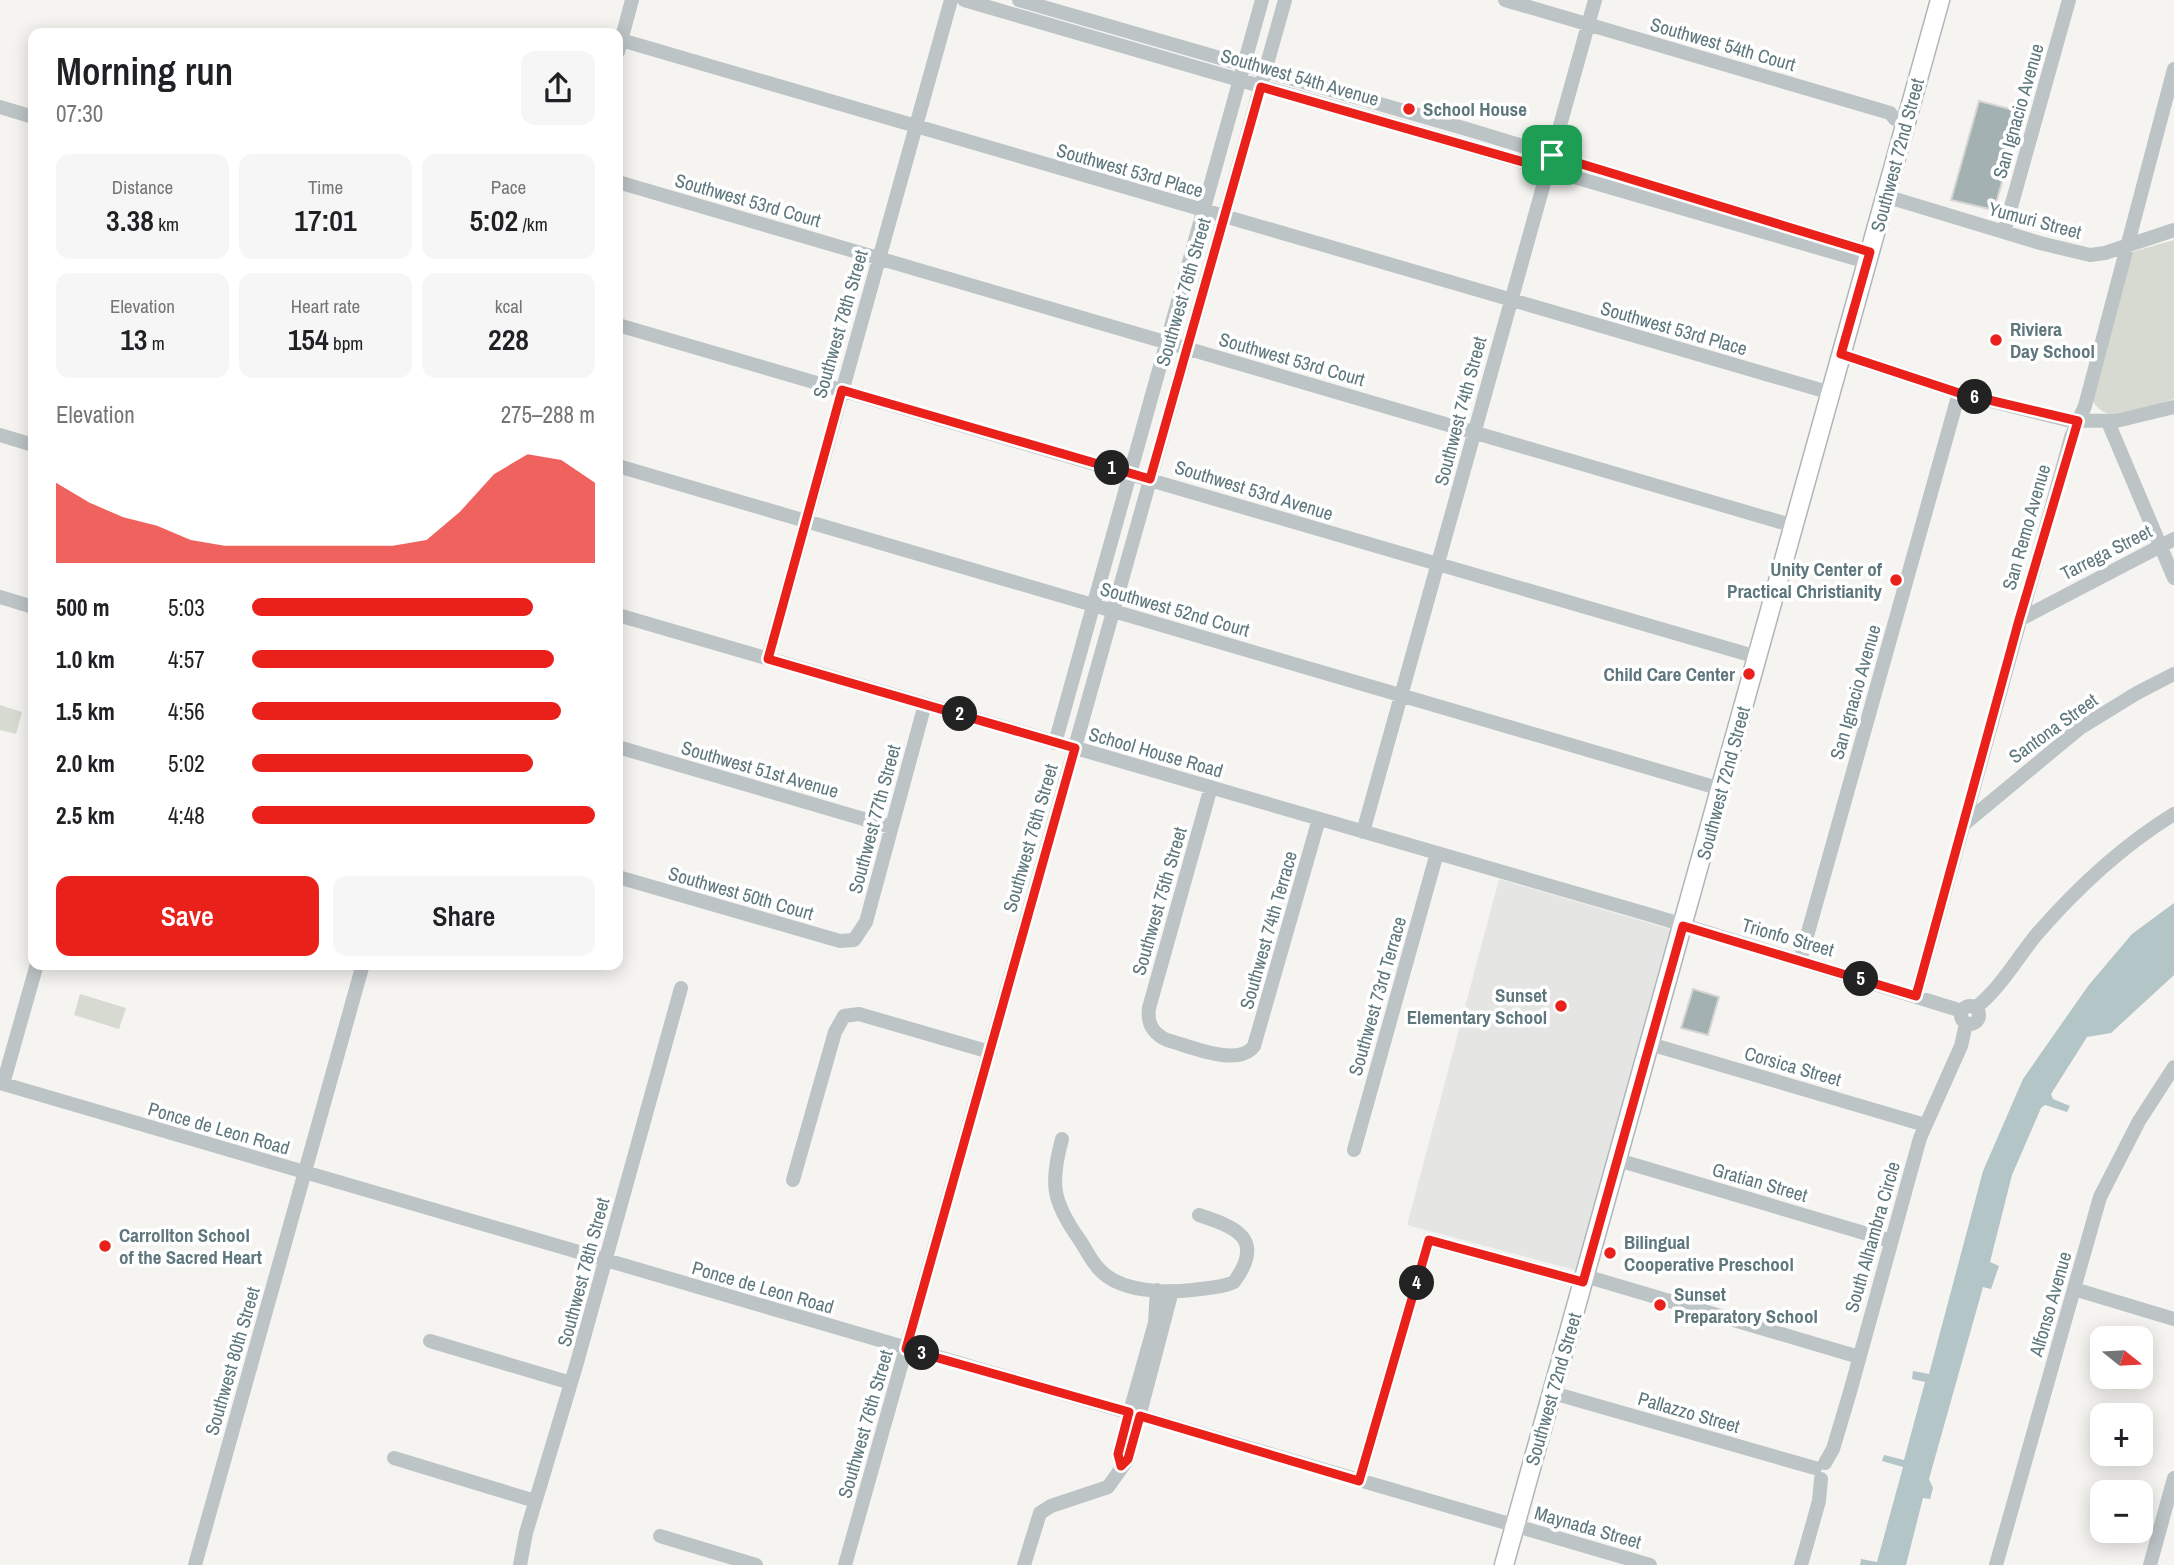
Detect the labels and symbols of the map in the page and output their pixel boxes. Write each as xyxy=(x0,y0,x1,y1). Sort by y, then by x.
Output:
street label: Southwest 54th Court xyxy=(1647,11,1799,77)
street label: San Ignacio Avenue xyxy=(1986,41,2050,181)
street label: Southwest 54th Avenue xyxy=(1218,42,1382,112)
street label: Southwest 72nd Street xyxy=(1864,75,1930,235)
place label: School House xyxy=(1423,96,1527,122)
marker: School House xyxy=(1401,101,1417,117)
pin xyxy=(1522,125,1582,185)
street label: Southwest 53rd Place xyxy=(1054,137,1206,203)
street label: Southwest 53rd Court xyxy=(672,167,825,233)
street label: Yumuri Street xyxy=(1986,195,2085,245)
street label: Southwest 76th Street xyxy=(1149,214,1217,369)
street label: Southwest 78th Street xyxy=(806,246,874,401)
street label: Southwest 53rd Place xyxy=(1598,295,1750,361)
place label: Riviera Day School xyxy=(2010,316,2095,364)
street label: Southwest 53rd Court xyxy=(1216,326,1369,392)
marker: Riviera Day School xyxy=(1988,332,2004,348)
street label: Southwest 74th Street xyxy=(1428,333,1493,488)
pin: 6 xyxy=(1958,380,1993,414)
pin: 1 xyxy=(1094,450,1130,486)
street label: Southwest 53rd Avenue xyxy=(1172,454,1336,526)
street label: San Remo Avenue xyxy=(1996,461,2056,593)
street label: Tarrega Street xyxy=(2056,518,2157,586)
place label: Unity Center of Practical Christianity xyxy=(1727,556,1883,604)
marker: Unity Center of Practical Christianity xyxy=(1888,572,1904,588)
street label: Southwest 52nd Court xyxy=(1097,575,1253,643)
street label: San Ignacio Avenue xyxy=(1823,622,1887,762)
place label: Child Care Center xyxy=(1603,661,1735,687)
marker: Child Care Center xyxy=(1741,666,1757,682)
street label: Santona Street xyxy=(2003,687,2103,769)
pin: 2 xyxy=(942,696,978,732)
street label: Southwest 72nd Street xyxy=(1690,703,1756,863)
street label: School House Road xyxy=(1086,720,1226,784)
street label: Southwest 51st Avenue xyxy=(678,734,842,804)
street label: Southwest 77th Street xyxy=(842,741,907,896)
street label: Southwest 76th Street xyxy=(996,760,1064,915)
street label: Southwest 75th Street xyxy=(1125,823,1193,978)
street label: Southwest 74th Terrace xyxy=(1233,848,1303,1012)
street label: Southwest 50th Court xyxy=(665,860,817,926)
street label: Trionfo Street xyxy=(1739,911,1838,963)
street label: Southwest 73rd Terrace xyxy=(1342,913,1412,1079)
pin: 5 xyxy=(1843,962,1878,996)
place label: Sunset Elementary School xyxy=(1407,982,1547,1030)
marker: Sunset Elementary School xyxy=(1553,998,1569,1014)
street label: Corsica Street xyxy=(1742,1040,1845,1092)
street label: Ponce de Leon Road xyxy=(145,1095,293,1161)
street label: Gratian Street xyxy=(1709,1156,1811,1208)
street label: South Alhambra Circle xyxy=(1838,1158,1906,1316)
street label: Southwest 78th Street xyxy=(551,1194,616,1349)
place label: Carrollton School of the Sacred Heart xyxy=(119,1222,262,1270)
place label: Bilingual Cooperative Preschool xyxy=(1624,1229,1794,1277)
marker: Carrollton School of the Sacred Heart xyxy=(97,1238,113,1254)
marker: Bilingual Cooperative Preschool xyxy=(1602,1245,1618,1261)
street label: Alfonso Avenue xyxy=(2022,1249,2077,1360)
street label: Ponce de Leon Road xyxy=(689,1254,837,1320)
pin: 4 xyxy=(1400,1266,1434,1300)
place label: Sunset Preparatory School xyxy=(1674,1281,1818,1329)
street label: Southwest 80th Street xyxy=(198,1283,266,1438)
marker: Sunset Preparatory School xyxy=(1652,1297,1668,1313)
street label: Southwest 72nd Street xyxy=(1519,1309,1587,1468)
north arrow xyxy=(2090,1326,2152,1390)
pin: 3 xyxy=(904,1336,940,1370)
street label: Southwest 76th Street xyxy=(831,1346,899,1501)
street label: Pallazzo Street xyxy=(1635,1385,1744,1439)
street label: Maynada Street xyxy=(1532,1499,1645,1555)

